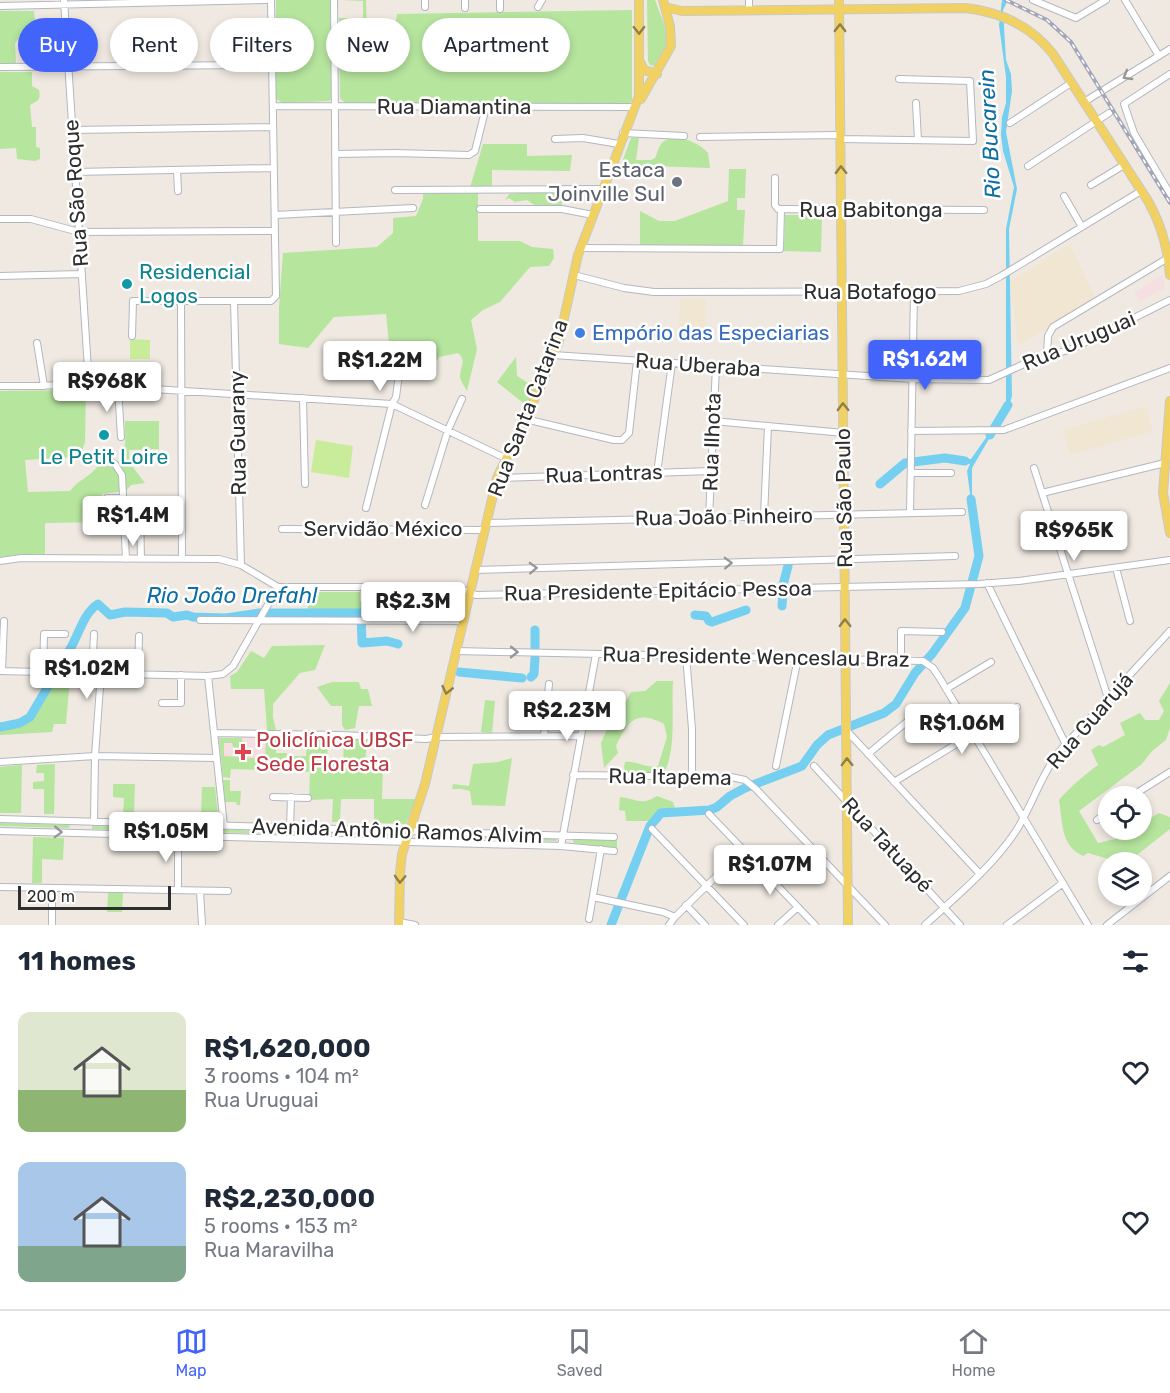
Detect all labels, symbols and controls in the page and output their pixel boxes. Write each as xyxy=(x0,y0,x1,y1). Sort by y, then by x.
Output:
chip: Buy xyxy=(18,18,98,72)
chip: Rent xyxy=(110,18,198,72)
chip: Filters xyxy=(210,18,314,72)
chip: New xyxy=(326,18,410,72)
chip: Apartment xyxy=(422,18,570,72)
one-way arrow xyxy=(834,23,846,32)
one-way arrow xyxy=(633,26,645,35)
water label: Rio Bucarein xyxy=(973,68,1006,200)
one-way arrow xyxy=(1123,68,1133,80)
street label: Rua Diamantina xyxy=(377,94,531,119)
street label: Rua São Roque xyxy=(58,119,93,268)
place label: Estaca Joinville Sul xyxy=(548,157,665,206)
one-way arrow xyxy=(835,166,847,175)
marker: Estaca Joinville Sul xyxy=(670,175,684,189)
street label: Rua Babitonga xyxy=(799,197,943,222)
place label: Residencial Logos xyxy=(139,259,251,308)
marker: Residencial Logos xyxy=(120,277,134,291)
street label: Rua Botafogo xyxy=(803,279,937,304)
street label: Rua Uruguai xyxy=(1019,306,1139,376)
street label: Rua Santa Catarina xyxy=(482,316,573,500)
place label: Empório das Especiarias xyxy=(592,320,830,345)
marker: Empório das Especiarias xyxy=(573,326,587,340)
pin: R$1.62M xyxy=(870,340,980,391)
pin: R$1.22M xyxy=(325,341,435,392)
text: R$1.62M xyxy=(882,347,968,371)
text: R$1.22M xyxy=(337,348,423,372)
street label: Rua Uberaba xyxy=(635,348,762,381)
pin: R$968K xyxy=(58,362,156,413)
text: R$968K xyxy=(67,369,147,393)
street label: Rua Guarany xyxy=(224,370,251,496)
street label: Rua Ilhota xyxy=(697,392,726,492)
one-way arrow xyxy=(837,403,849,412)
marker: Le Petit Loire xyxy=(97,428,111,442)
street label: Rua São Paulo xyxy=(830,428,857,568)
place label: Le Petit Loire xyxy=(40,444,168,469)
street label: Rua Lontras xyxy=(545,459,663,488)
pin: R$1.4M xyxy=(84,496,182,547)
street label: Rua João Pinheiro xyxy=(635,502,813,531)
text: R$1.4M xyxy=(97,503,169,527)
pin: R$965K xyxy=(1025,511,1123,562)
street label: Servidão México xyxy=(303,516,463,541)
text: R$965K xyxy=(1034,518,1114,542)
one-way arrow xyxy=(724,556,733,569)
one-way arrow xyxy=(529,562,538,574)
street label: Rua Presidente Epitácio Pessoa xyxy=(504,575,812,606)
water label: Rio João Drefahl xyxy=(147,582,318,609)
pin: R$2.3M xyxy=(364,582,462,633)
text: R$2.3M xyxy=(375,589,451,613)
one-way arrow xyxy=(839,619,852,628)
street label: Rua Presidente Wenceslau Braz xyxy=(602,641,910,672)
one-way arrow xyxy=(510,646,519,658)
pin: R$1.02M xyxy=(32,649,142,700)
text: R$1.02M xyxy=(44,656,130,680)
street label: Rua Guarujá xyxy=(1041,667,1138,774)
one-way arrow xyxy=(441,685,454,695)
pin: R$2.23M xyxy=(512,691,622,742)
text: R$2.23M xyxy=(523,698,611,722)
pin: R$1.06M xyxy=(907,704,1017,755)
text: R$1.06M xyxy=(919,711,1005,735)
place label: Policlínica UBSF Sede Floresta xyxy=(256,727,414,776)
marker: Policlínica UBSF Sede Floresta xyxy=(234,743,252,761)
one-way arrow xyxy=(841,757,853,766)
street label: Rua Itapema xyxy=(608,763,732,790)
map controls xyxy=(1098,786,1152,906)
button: locate xyxy=(1098,786,1152,840)
street label: Rua Tatuapé xyxy=(837,792,938,897)
pin: R$1.05M xyxy=(111,812,221,863)
street label: Avenida Antônio Ramos Alvim xyxy=(251,813,543,848)
text: R$1.05M xyxy=(123,819,209,843)
one-way arrow xyxy=(54,826,63,838)
pin: R$1.07M xyxy=(715,845,825,896)
text: R$1.07M xyxy=(728,852,812,876)
button: layers xyxy=(1098,852,1152,906)
one-way arrow xyxy=(394,874,406,883)
scale bar xyxy=(18,883,171,910)
text: 200 m xyxy=(27,887,75,906)
icon: filters xyxy=(1119,945,1152,978)
text: 11 homes xyxy=(18,946,136,977)
text: R$1,620,000 xyxy=(204,1033,371,1064)
icon: home xyxy=(66,1036,138,1108)
icon: heart xyxy=(1119,1056,1152,1089)
text: 3 rooms · 104 m² xyxy=(204,1064,359,1088)
text: Rua Uruguai xyxy=(204,1088,319,1112)
text: R$2,230,000 xyxy=(204,1183,375,1214)
icon: home xyxy=(66,1186,138,1258)
icon: heart xyxy=(1119,1206,1152,1239)
text: 5 rooms · 153 m² xyxy=(204,1214,358,1238)
text: Rua Maravilha xyxy=(204,1238,334,1262)
tab: Map xyxy=(175,1325,208,1380)
tab: Saved xyxy=(557,1325,602,1380)
tab: Home xyxy=(952,1325,995,1380)

